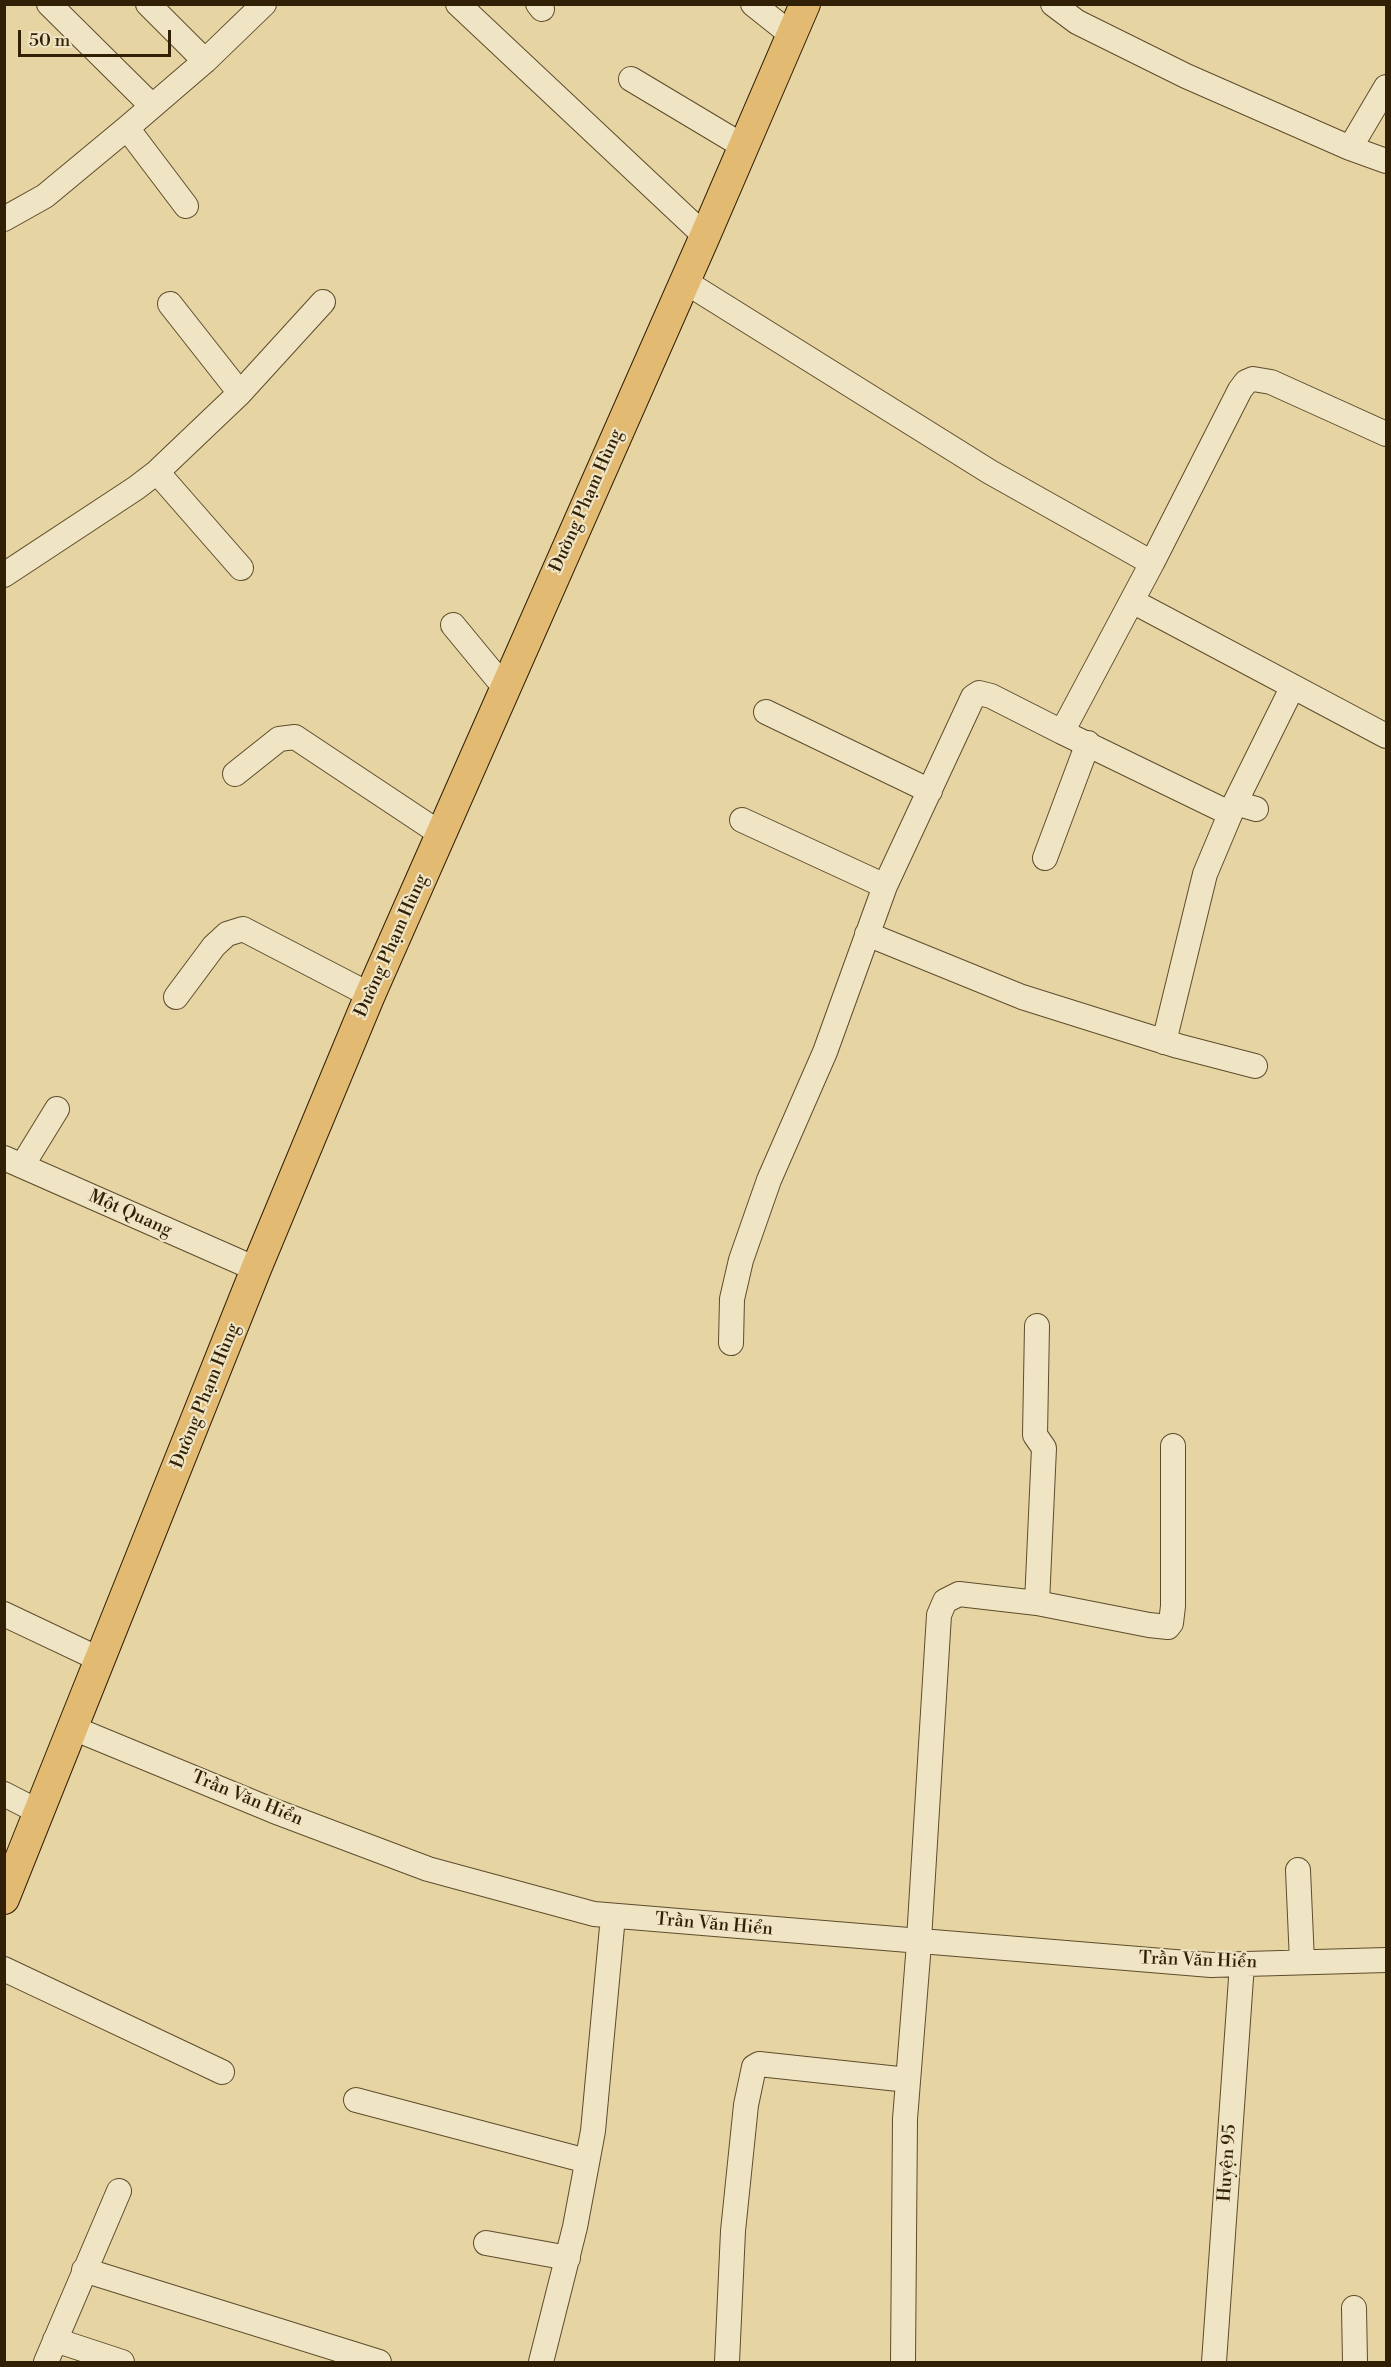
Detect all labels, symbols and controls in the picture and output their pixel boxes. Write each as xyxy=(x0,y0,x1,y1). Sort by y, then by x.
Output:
scale bar xyxy=(21,18,174,56)
text: 50 m xyxy=(29,29,70,52)
street label: Đường Phạm Hùng xyxy=(546,426,628,576)
street label: Đường Phạm Hùng xyxy=(351,871,433,1021)
street label: Một Quang xyxy=(85,1186,175,1242)
street label: Đường Phạm Hùng xyxy=(167,1320,245,1472)
street label: Trần Văn Hiển xyxy=(188,1767,306,1831)
street label: Trần Văn Hiển xyxy=(654,1909,774,1941)
street label: Trần Văn Hiển xyxy=(1139,1948,1257,1974)
street label: Huyện 95 xyxy=(1215,2124,1241,2202)

